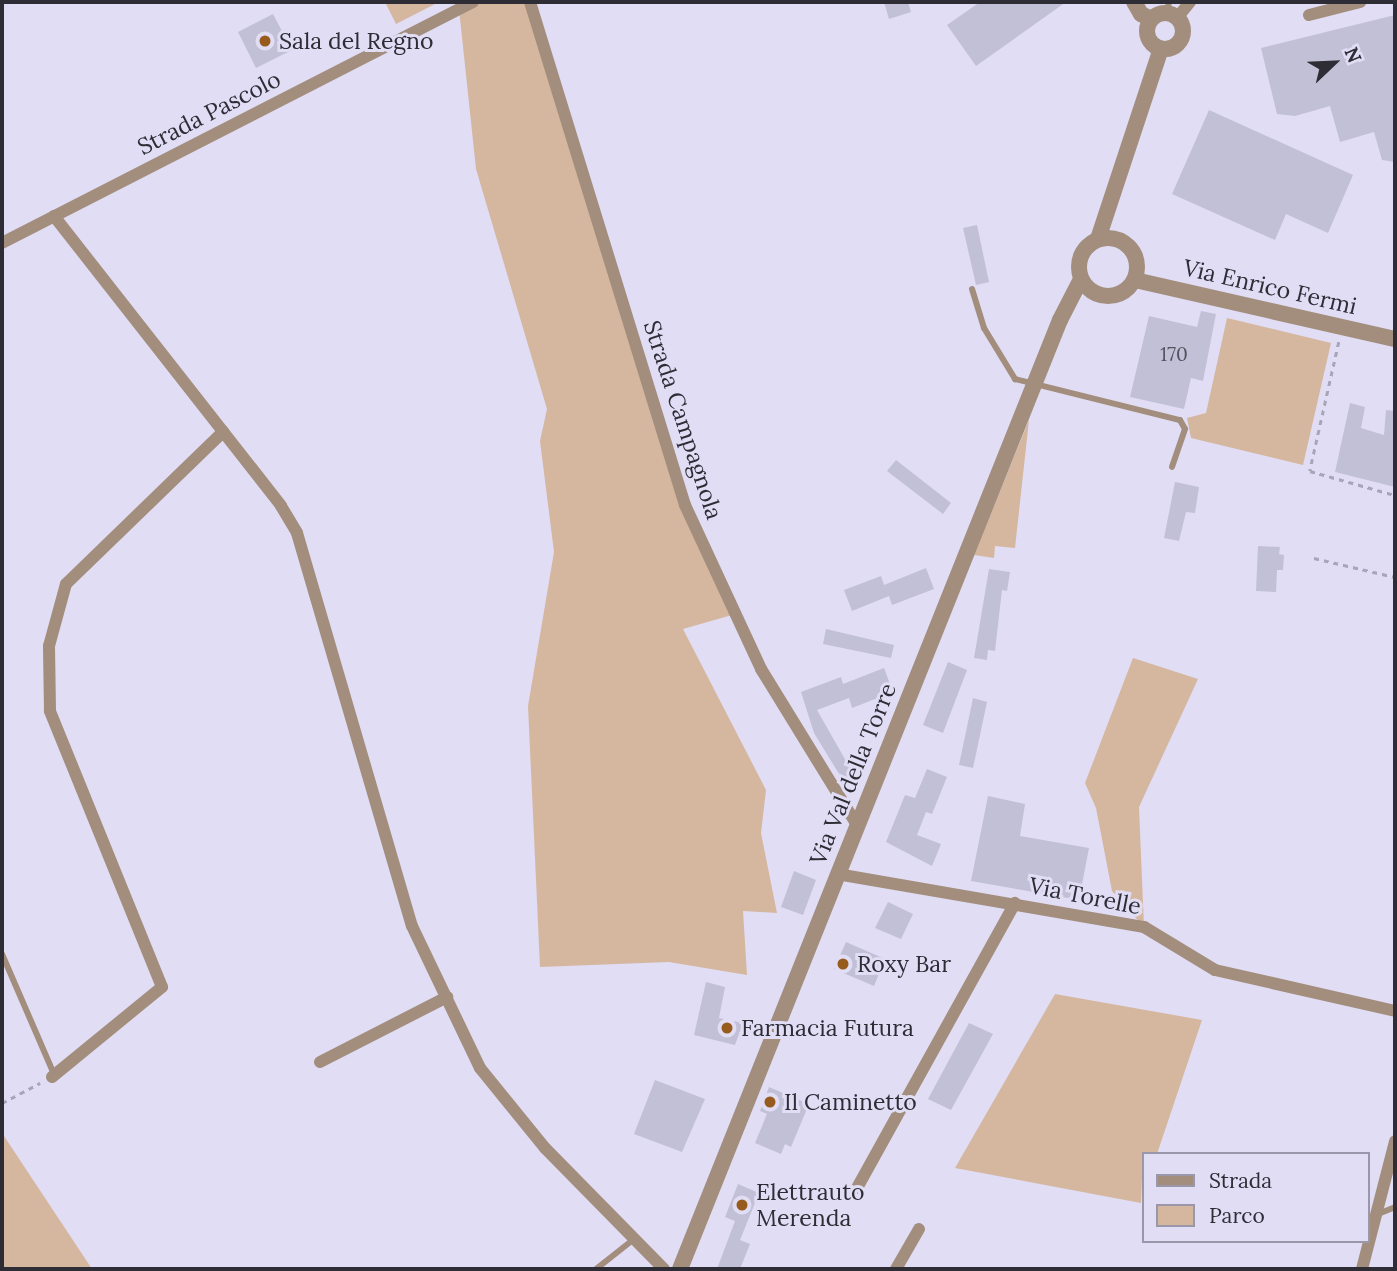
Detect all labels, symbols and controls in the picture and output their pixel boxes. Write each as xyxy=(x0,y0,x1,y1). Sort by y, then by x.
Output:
place label: Sala del Regno xyxy=(279,27,433,55)
north arrow xyxy=(1299,28,1369,98)
marker: Sala del Regno xyxy=(257,33,273,49)
text: N xyxy=(1339,43,1367,66)
street label: Strada Pascolo xyxy=(133,65,285,161)
street label: Via Enrico Fermi xyxy=(1181,254,1359,320)
street label: Strada Campagnola xyxy=(638,317,728,523)
house number: 170 xyxy=(1160,344,1188,366)
street label: Via Val della Torre xyxy=(804,679,902,869)
street label: Via Torelle xyxy=(1027,872,1143,920)
place label: Roxy Bar xyxy=(857,950,951,978)
marker: Roxy Bar xyxy=(835,956,851,972)
place label: Farmacia Futura xyxy=(741,1014,914,1042)
marker: Farmacia Futura xyxy=(719,1020,735,1036)
place label: Il Caminetto xyxy=(784,1088,917,1116)
marker: Il Caminetto xyxy=(762,1094,778,1110)
legend xyxy=(1142,1152,1369,1243)
text: Strada xyxy=(1209,1167,1272,1194)
place label: Elettrauto Merenda xyxy=(756,1178,865,1232)
marker: Elettrauto Merenda xyxy=(734,1197,750,1213)
text: Parco xyxy=(1209,1202,1265,1229)

